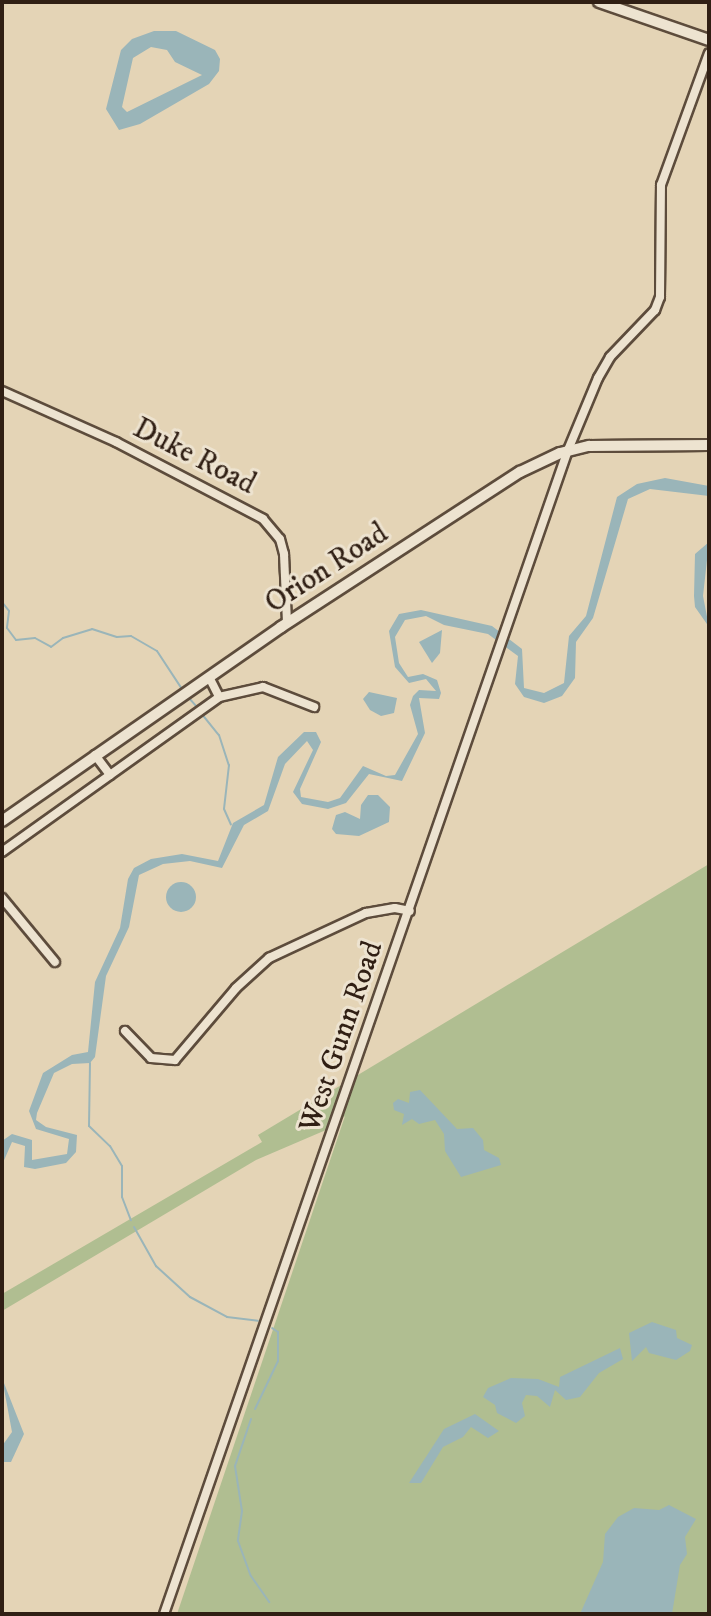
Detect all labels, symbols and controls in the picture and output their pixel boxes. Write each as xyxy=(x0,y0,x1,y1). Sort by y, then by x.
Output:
street label: Duke Road xyxy=(127,411,261,503)
street label: Orion Road xyxy=(259,516,395,622)
street label: West Gunn Road xyxy=(292,937,392,1137)

